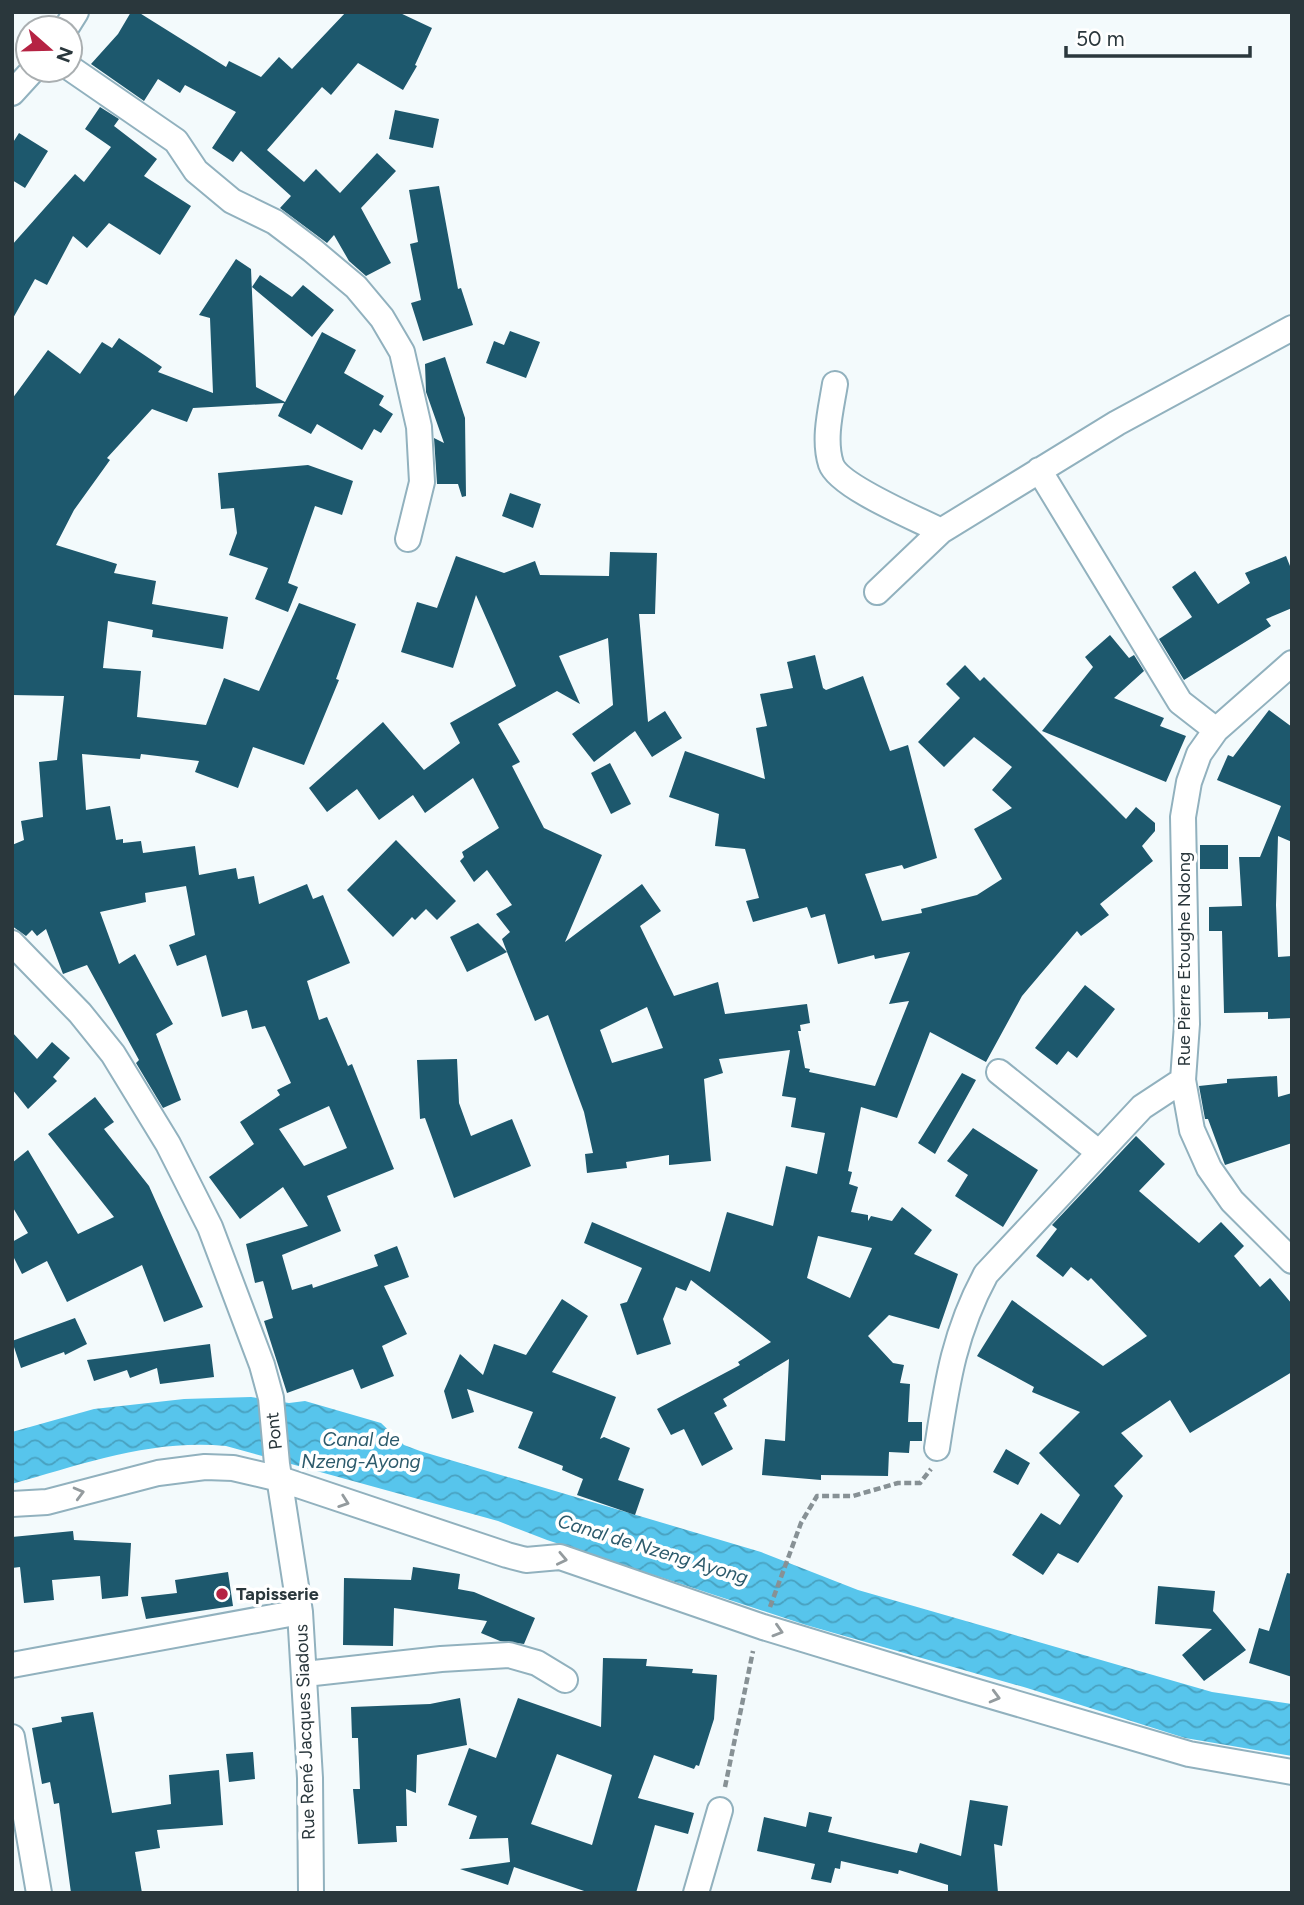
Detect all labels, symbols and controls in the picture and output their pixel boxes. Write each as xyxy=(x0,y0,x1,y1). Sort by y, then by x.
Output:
north arrow xyxy=(14,14,84,84)
scale bar xyxy=(1066,14,1250,58)
text: 50 m xyxy=(1076,26,1125,51)
text: N xyxy=(51,44,78,65)
street label: Rue Pierre Etoughe Ndong xyxy=(1173,852,1195,1066)
street label: Pont xyxy=(261,1411,287,1451)
water label: Canal de Nzeng-Ayong xyxy=(301,1428,421,1473)
one-way arrow xyxy=(73,1487,85,1501)
one-way arrow xyxy=(338,1494,350,1508)
water label: Canal de Nzeng Ayong xyxy=(555,1509,751,1589)
one-way arrow xyxy=(556,1551,568,1566)
place label: Tapisserie xyxy=(236,1583,319,1605)
marker: Tapisserie xyxy=(214,1586,230,1602)
one-way arrow xyxy=(771,1623,783,1637)
street label: Rue René Jacques Siadous xyxy=(290,1624,320,1840)
one-way arrow xyxy=(989,1688,1001,1703)

